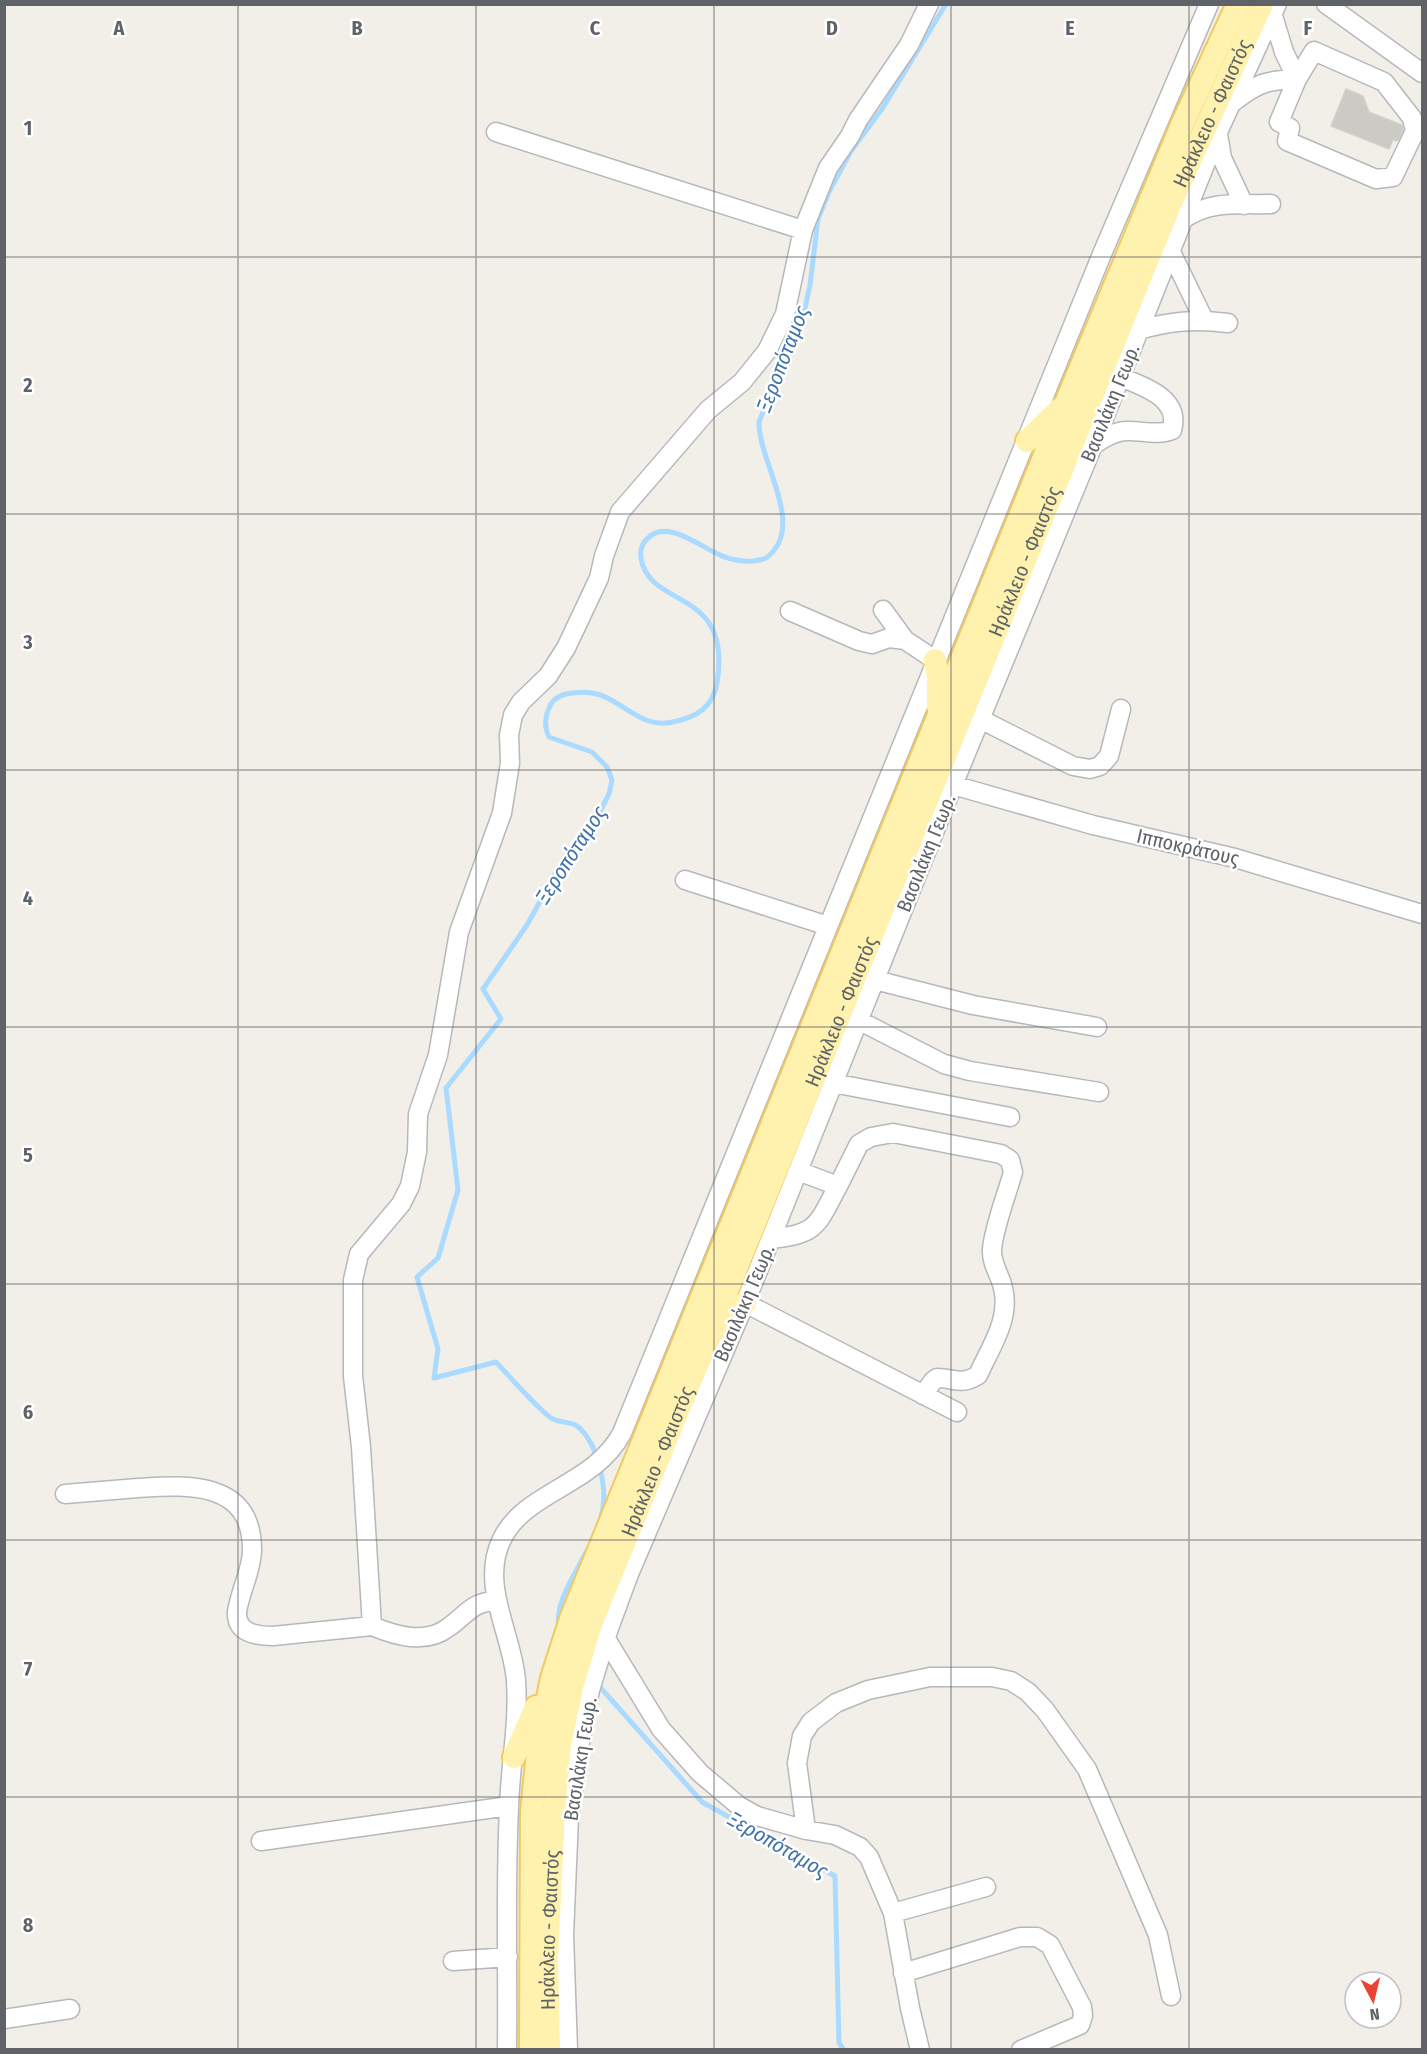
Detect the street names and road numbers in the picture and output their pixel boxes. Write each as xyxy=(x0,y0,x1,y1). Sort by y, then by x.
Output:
street label: Ηράκλειο - Φαιστός xyxy=(1168,35,1256,191)
street label: Βασιλάκη Γεωρ. xyxy=(1075,341,1145,465)
street label: Ηράκλειο - Φαιστός xyxy=(983,482,1066,640)
street label: Βασιλάκη Γεωρ. xyxy=(891,791,961,915)
street label: Ιπποκράτους xyxy=(1134,824,1242,871)
street label: Ηράκλειο - Φαιστός xyxy=(800,932,882,1090)
street label: Βασιλάκη Γεωρ. xyxy=(709,1241,779,1365)
street label: Ηράκλειο - Φαιστός xyxy=(616,1382,699,1540)
street label: Βασιλάκη Γεωρ. xyxy=(558,1695,602,1823)
street label: Ηράκλειο - Φαιστός xyxy=(535,1849,564,2010)

